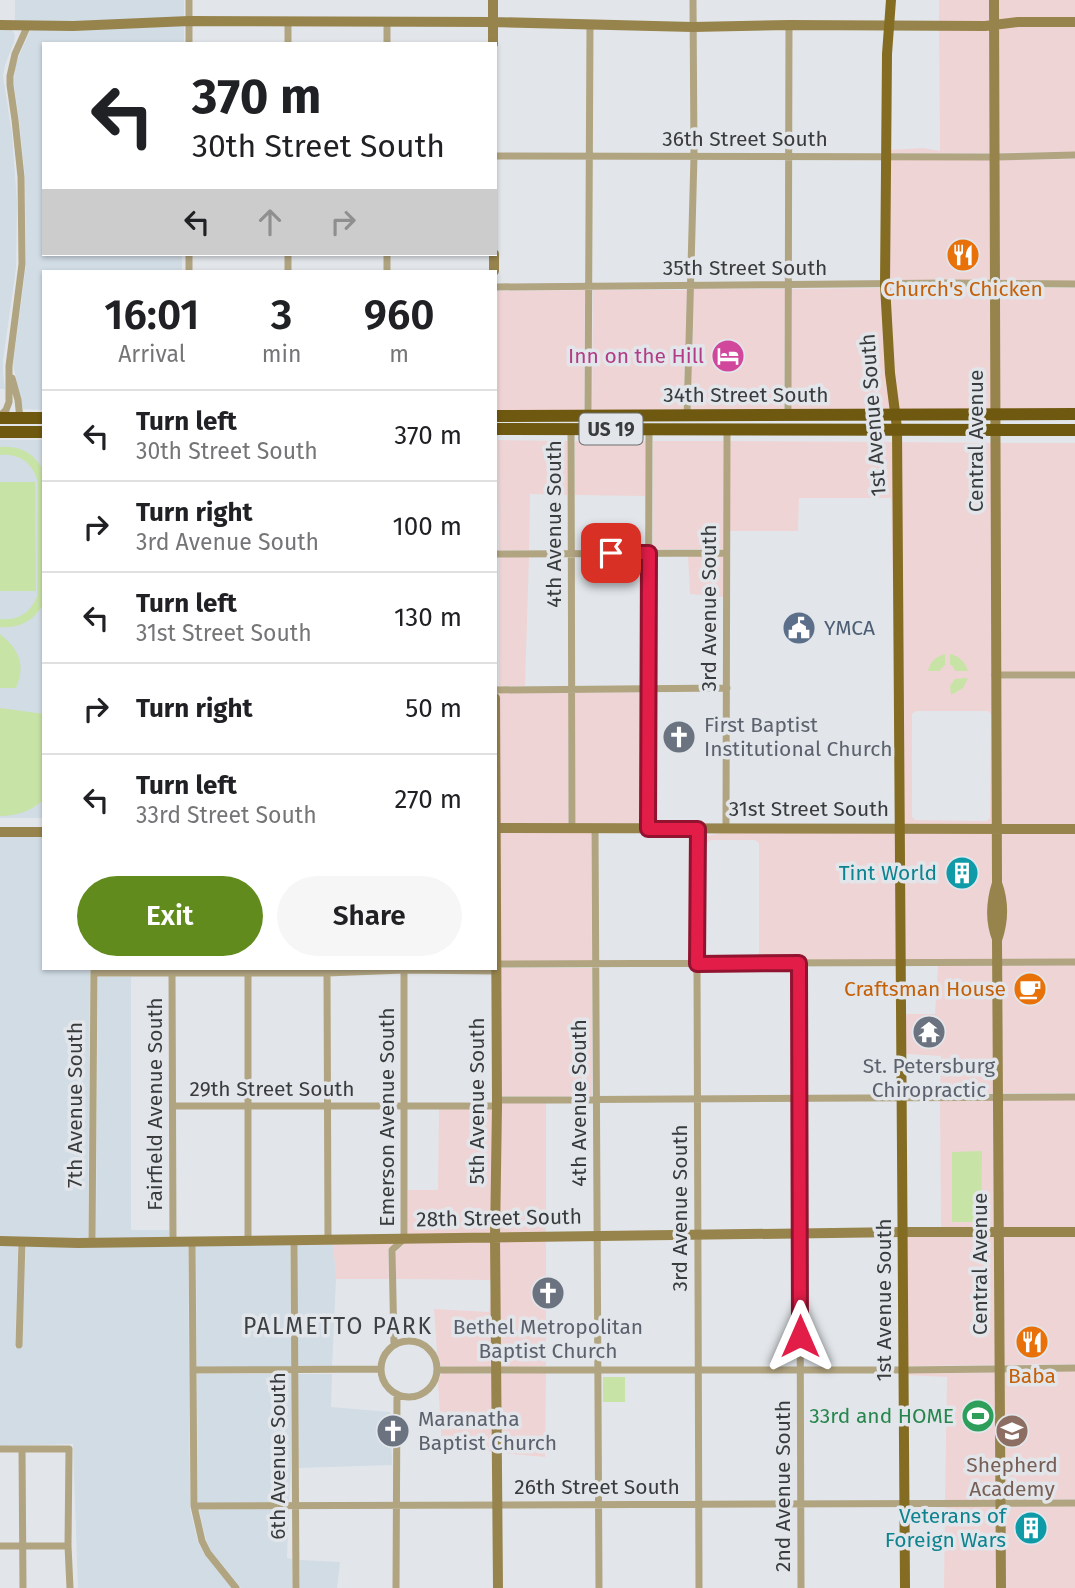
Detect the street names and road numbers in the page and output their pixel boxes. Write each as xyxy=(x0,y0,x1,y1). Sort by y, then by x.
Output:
street label: 36th Street South xyxy=(662,126,828,152)
street label: 35th Street South xyxy=(663,255,827,281)
street label: 1st Avenue South xyxy=(854,333,892,497)
street label: Central Avenue xyxy=(963,370,989,512)
street label: 34th Street South xyxy=(663,382,829,408)
road number: US 19 xyxy=(580,414,642,444)
street label: 4th Avenue South xyxy=(541,440,567,608)
street label: 3rd Avenue South xyxy=(696,524,722,692)
street label: 31st Street South xyxy=(729,796,889,822)
street label: Fairfield Avenue South xyxy=(142,997,168,1211)
street label: Emerson Avenue South xyxy=(374,1007,400,1227)
street label: 5th Avenue South xyxy=(464,1018,490,1184)
street label: 4th Avenue South xyxy=(566,1019,592,1187)
street label: 7th Avenue South xyxy=(62,1022,88,1188)
street label: 29th Street South xyxy=(189,1076,355,1102)
street label: 3rd Avenue South xyxy=(667,1124,693,1292)
street label: Central Avenue xyxy=(967,1193,993,1335)
street label: 28th Street South xyxy=(416,1204,582,1232)
street label: 1st Avenue South xyxy=(871,1218,897,1382)
street label: 6th Avenue South xyxy=(265,1372,291,1540)
street label: 2nd Avenue South xyxy=(770,1400,796,1572)
street label: 26th Street South xyxy=(514,1474,680,1500)

